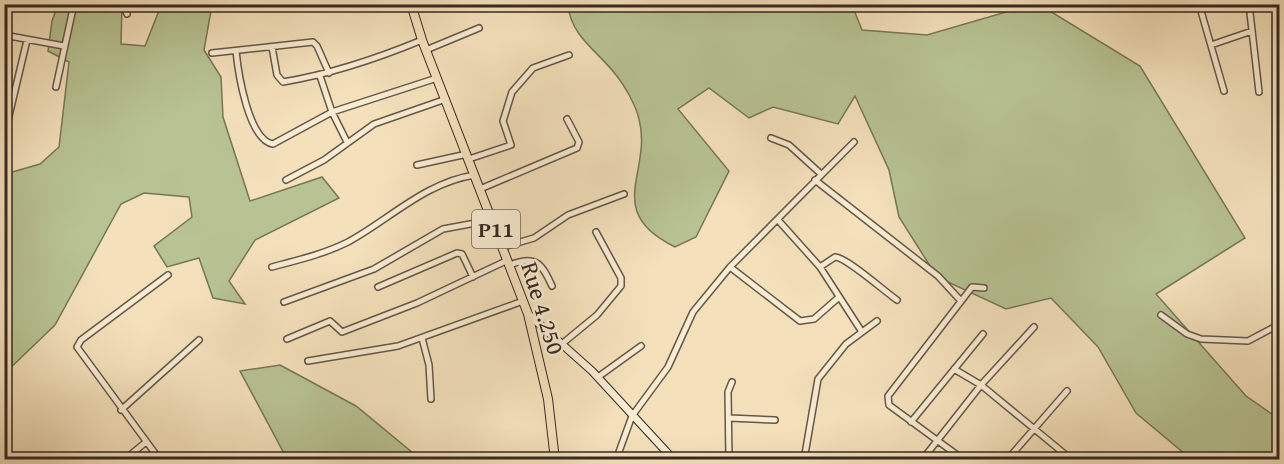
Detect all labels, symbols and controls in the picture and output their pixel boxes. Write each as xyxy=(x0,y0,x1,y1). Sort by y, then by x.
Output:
road number: P11 xyxy=(472,210,520,248)
street label: Rue 4.250 xyxy=(512,257,574,359)

